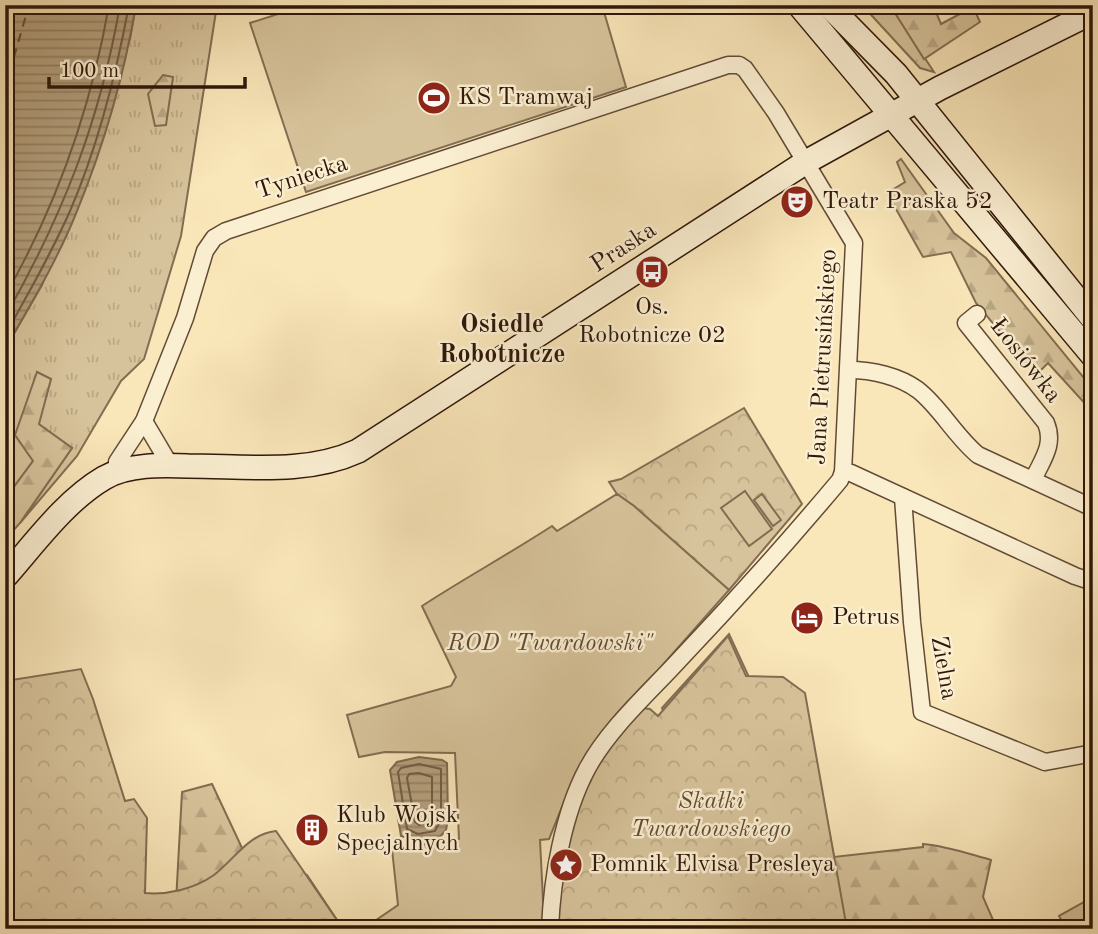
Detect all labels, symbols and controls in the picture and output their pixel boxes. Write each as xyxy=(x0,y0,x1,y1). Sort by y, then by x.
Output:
scale bar xyxy=(49,46,245,90)
text: 100 m xyxy=(60,61,119,82)
sports icon: KS Tramwaj xyxy=(415,79,453,117)
place label: KS Tramwaj xyxy=(458,86,593,110)
street label: Tyniecka xyxy=(253,152,351,204)
theatre icon: Teatr Praska 52 xyxy=(778,183,816,221)
place label: Teatr Praska 52 xyxy=(822,190,993,214)
street label: Praska xyxy=(587,218,661,278)
street label: Jana Pietrusińskiego xyxy=(806,248,842,466)
bus stop icon: Os. Robotnicze 02 xyxy=(633,253,671,291)
place label: Os. Robotnicze 02 xyxy=(578,296,726,348)
district label: Osiedle Robotnicze xyxy=(439,312,565,368)
street label: Łosiówka xyxy=(985,314,1065,408)
hotel icon: Petrus xyxy=(788,599,826,637)
place label: Petrus xyxy=(832,606,900,630)
park label: ROD "Twardowski" xyxy=(446,632,654,656)
street label: Zielna xyxy=(926,634,960,702)
park label: Skałki Twardowskiego xyxy=(631,790,791,842)
place label: Klub Wojsk Specjalnych xyxy=(336,804,459,856)
building icon: Klub Wojsk Specjalnych xyxy=(293,811,331,849)
place icon: Pomnik Elvisa Presleya xyxy=(547,846,585,884)
place label: Pomnik Elvisa Presleya xyxy=(590,853,835,877)

